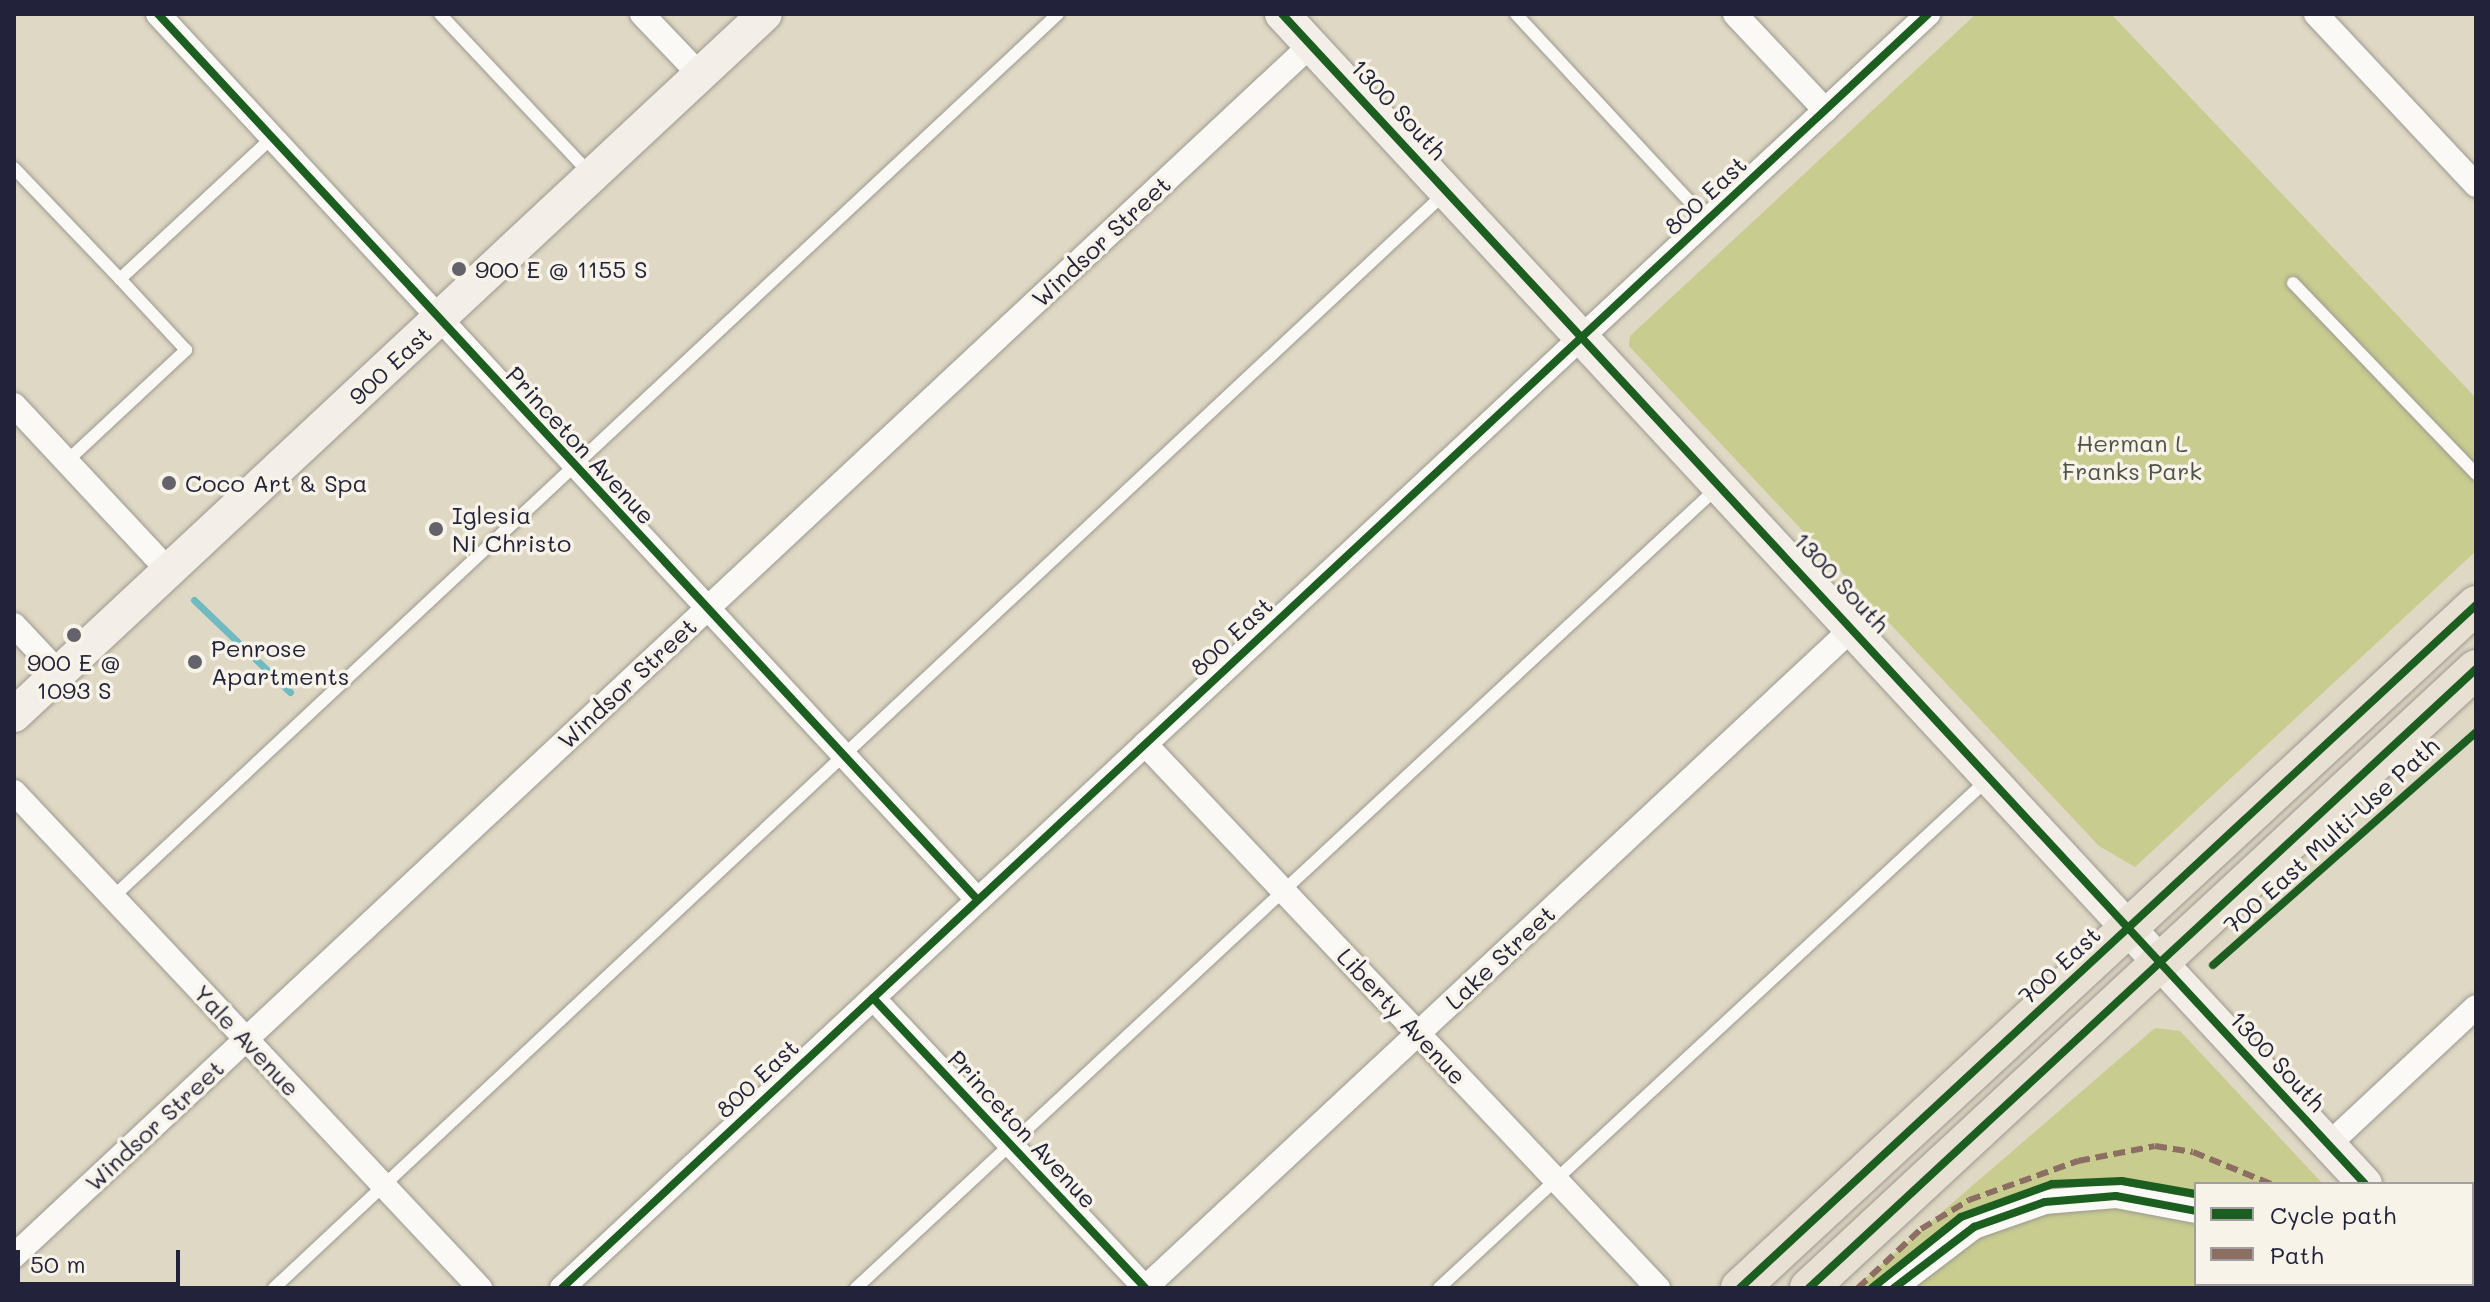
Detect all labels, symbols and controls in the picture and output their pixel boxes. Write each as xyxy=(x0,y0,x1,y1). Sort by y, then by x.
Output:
street label: 1300 South xyxy=(1345,53,1453,165)
street label: 800 East xyxy=(1658,149,1752,241)
street label: Windsor Street xyxy=(1026,169,1176,313)
place label: 900 E @ 1155 S xyxy=(475,255,647,283)
marker: 900 E @ 1155 S xyxy=(450,260,468,278)
street label: 900 East xyxy=(343,320,437,410)
street label: Princeton Avenue xyxy=(501,360,661,530)
park label: Herman L Franks Park xyxy=(2062,429,2202,485)
place label: Coco Art & Spa xyxy=(185,469,368,497)
marker: Coco Art & Spa xyxy=(160,474,178,492)
place label: Iglesia Ni Christo xyxy=(452,501,571,557)
marker: Iglesia Ni Christo xyxy=(427,520,445,538)
street label: 1300 South xyxy=(1788,526,1896,638)
street label: 800 East xyxy=(1184,590,1278,682)
street label: Windsor Street xyxy=(552,611,702,755)
marker: 900 E @ 1093 S xyxy=(65,626,83,644)
place label: Penrose Apartments xyxy=(211,634,349,690)
place label: 900 E @ 1093 S xyxy=(27,648,121,704)
marker: Penrose Apartments xyxy=(186,653,204,671)
street label: 700 East Multi-Use Path xyxy=(2218,731,2444,939)
street label: Lake Street xyxy=(1439,899,1561,1015)
street label: 700 East xyxy=(2012,920,2106,1010)
street label: Liberty Avenue xyxy=(1331,942,1473,1090)
street label: Yale Avenue xyxy=(188,978,306,1102)
street label: 1300 South xyxy=(2224,1005,2332,1117)
street label: 800 East xyxy=(710,1032,804,1124)
street label: Princeton Avenue xyxy=(943,1044,1103,1214)
street label: Windsor Street xyxy=(79,1053,229,1197)
legend xyxy=(2194,1182,2474,1286)
text: Cycle path xyxy=(2270,1199,2396,1230)
scale bar xyxy=(20,1234,184,1284)
text: Path xyxy=(2270,1239,2324,1270)
text: 50 m xyxy=(30,1248,86,1279)

